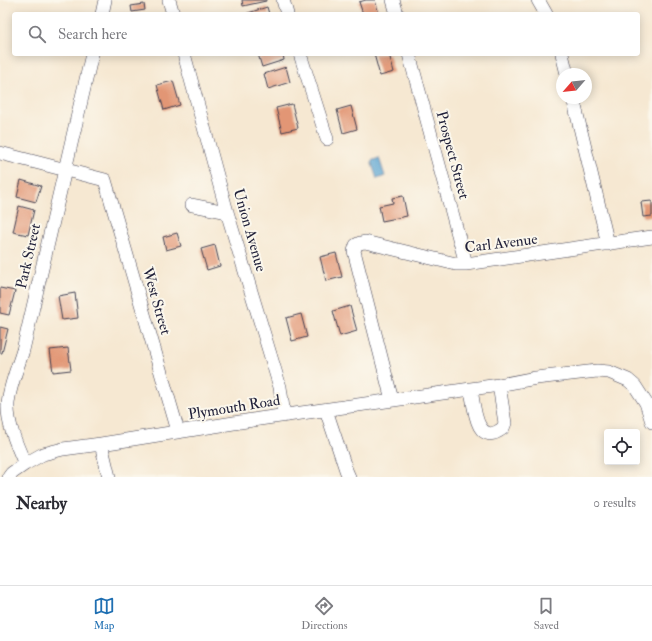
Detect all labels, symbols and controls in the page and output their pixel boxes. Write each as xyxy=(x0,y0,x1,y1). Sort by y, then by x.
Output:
search box xyxy=(12,12,640,56)
icon: search xyxy=(26,23,48,45)
text: Search here xyxy=(58,25,127,44)
north arrow xyxy=(556,68,592,104)
street label: Prospect Street xyxy=(431,109,473,202)
street label: Union Avenue xyxy=(229,186,270,274)
street label: Park Street xyxy=(12,221,45,291)
street label: Carl Avenue xyxy=(464,230,538,257)
street label: West Street xyxy=(138,264,175,337)
street label: Plymouth Road xyxy=(187,391,282,424)
map controls xyxy=(604,429,640,465)
button: locate xyxy=(604,429,640,465)
text: Nearby xyxy=(16,493,67,514)
text: 0 results xyxy=(593,495,636,511)
tab: Map xyxy=(93,595,115,632)
tab: Directions xyxy=(301,595,348,632)
tab: Saved xyxy=(534,595,559,632)

